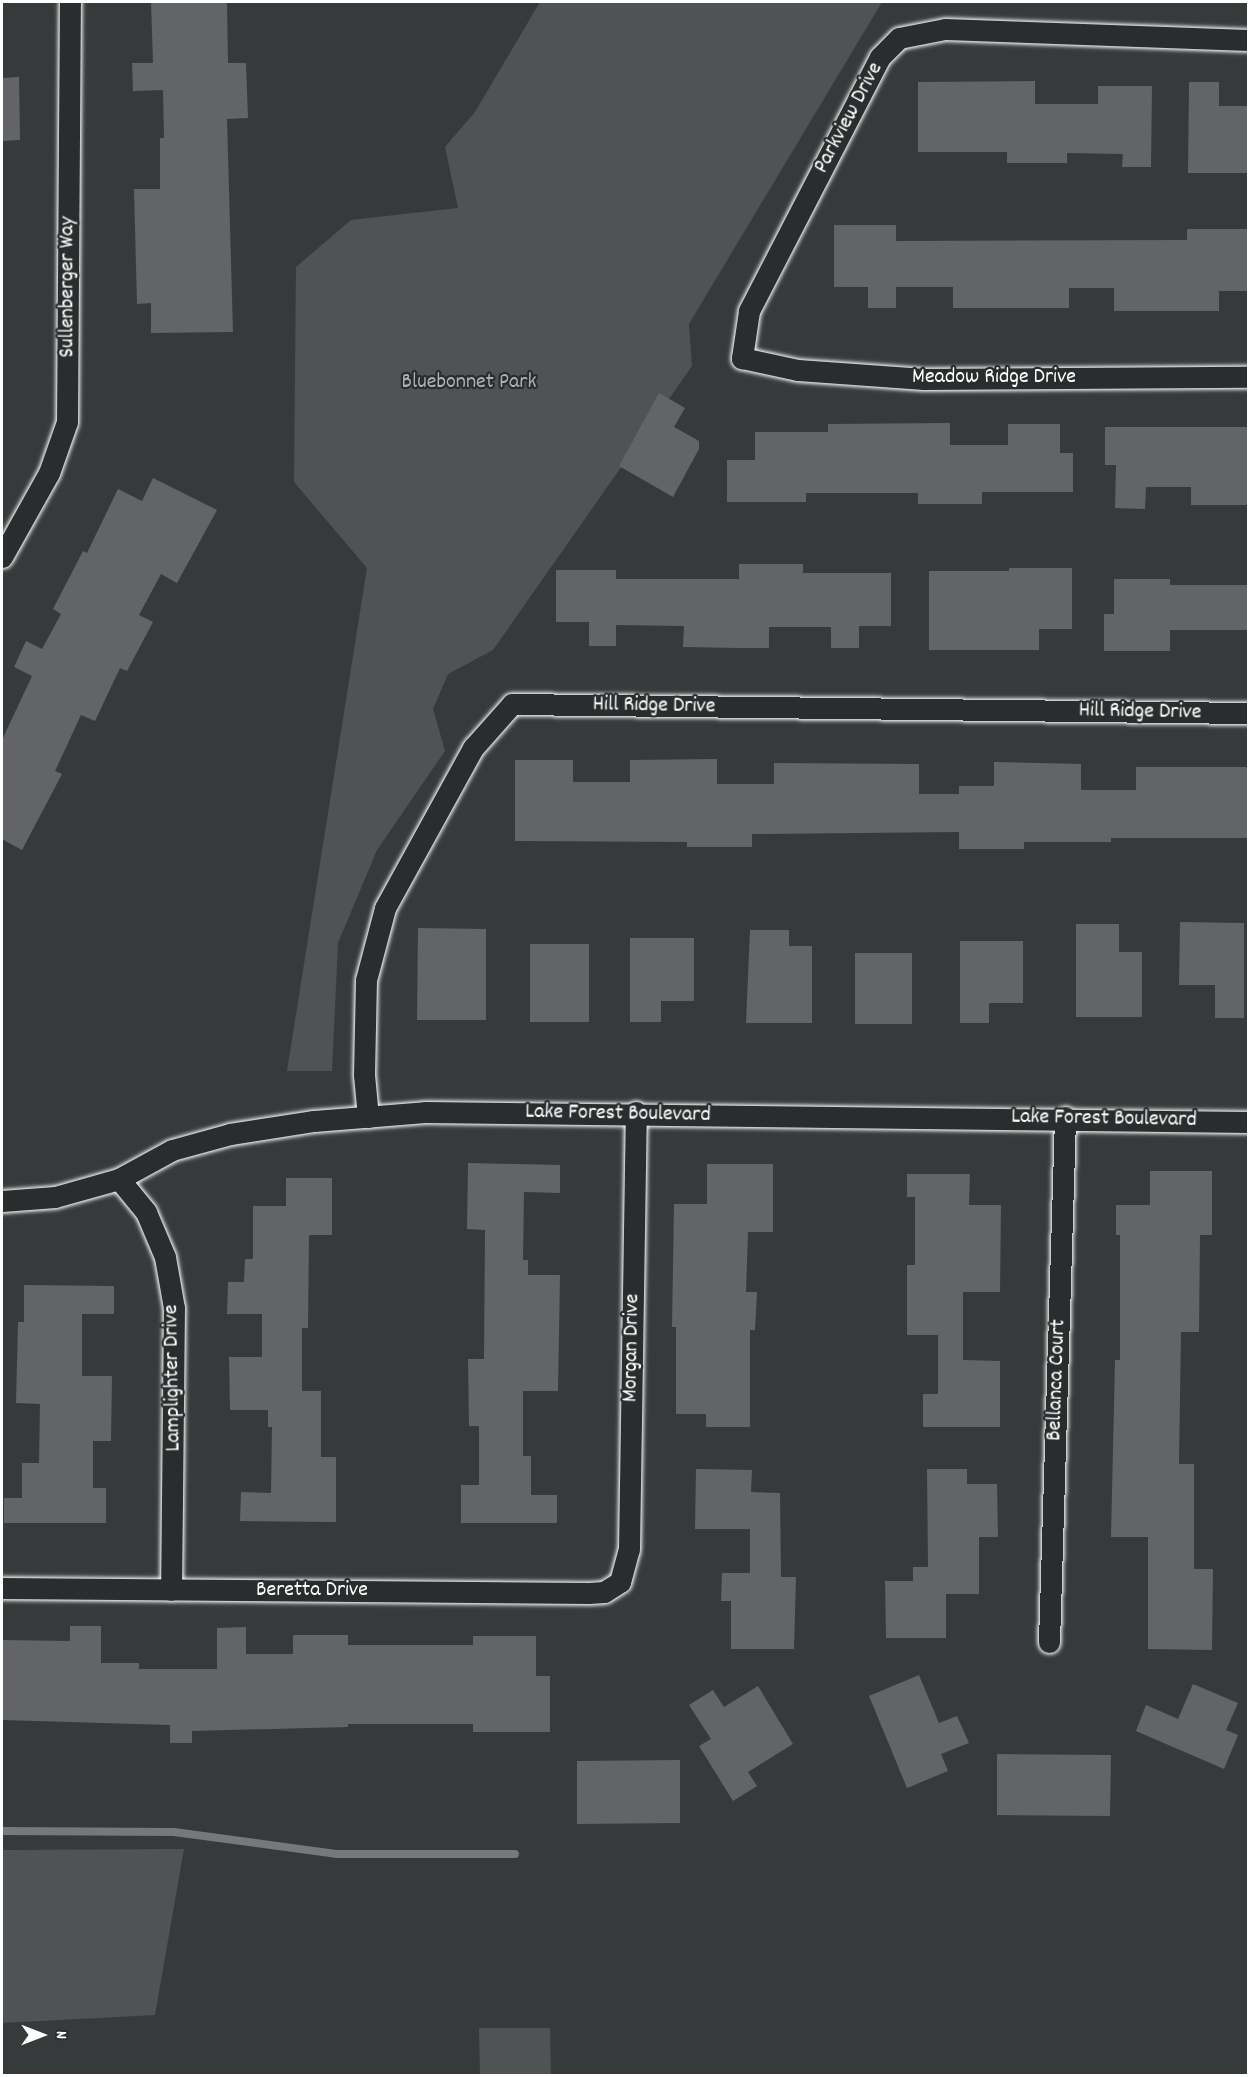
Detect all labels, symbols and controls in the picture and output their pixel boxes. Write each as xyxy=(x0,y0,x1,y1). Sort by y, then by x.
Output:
street label: Parkview Drive xyxy=(809,58,889,178)
street label: Sullenberger Way xyxy=(55,216,81,358)
street label: Meadow Ridge Drive xyxy=(912,365,1076,391)
park label: Bluebonnet Park xyxy=(402,370,536,396)
street label: Hill Ridge Drive xyxy=(592,692,716,720)
street label: Hill Ridge Drive xyxy=(1078,698,1202,726)
street label: Lake Forest Boulevard xyxy=(525,1099,711,1129)
street label: Lake Forest Boulevard xyxy=(1011,1104,1197,1134)
street label: Morgan Drive xyxy=(618,1294,646,1402)
street label: Lamplighter Drive xyxy=(159,1304,187,1452)
street label: Bellanca Court xyxy=(1042,1319,1072,1441)
street label: Beretta Drive xyxy=(256,1578,368,1604)
north arrow xyxy=(12,2005,72,2065)
text: N xyxy=(49,2031,72,2039)

